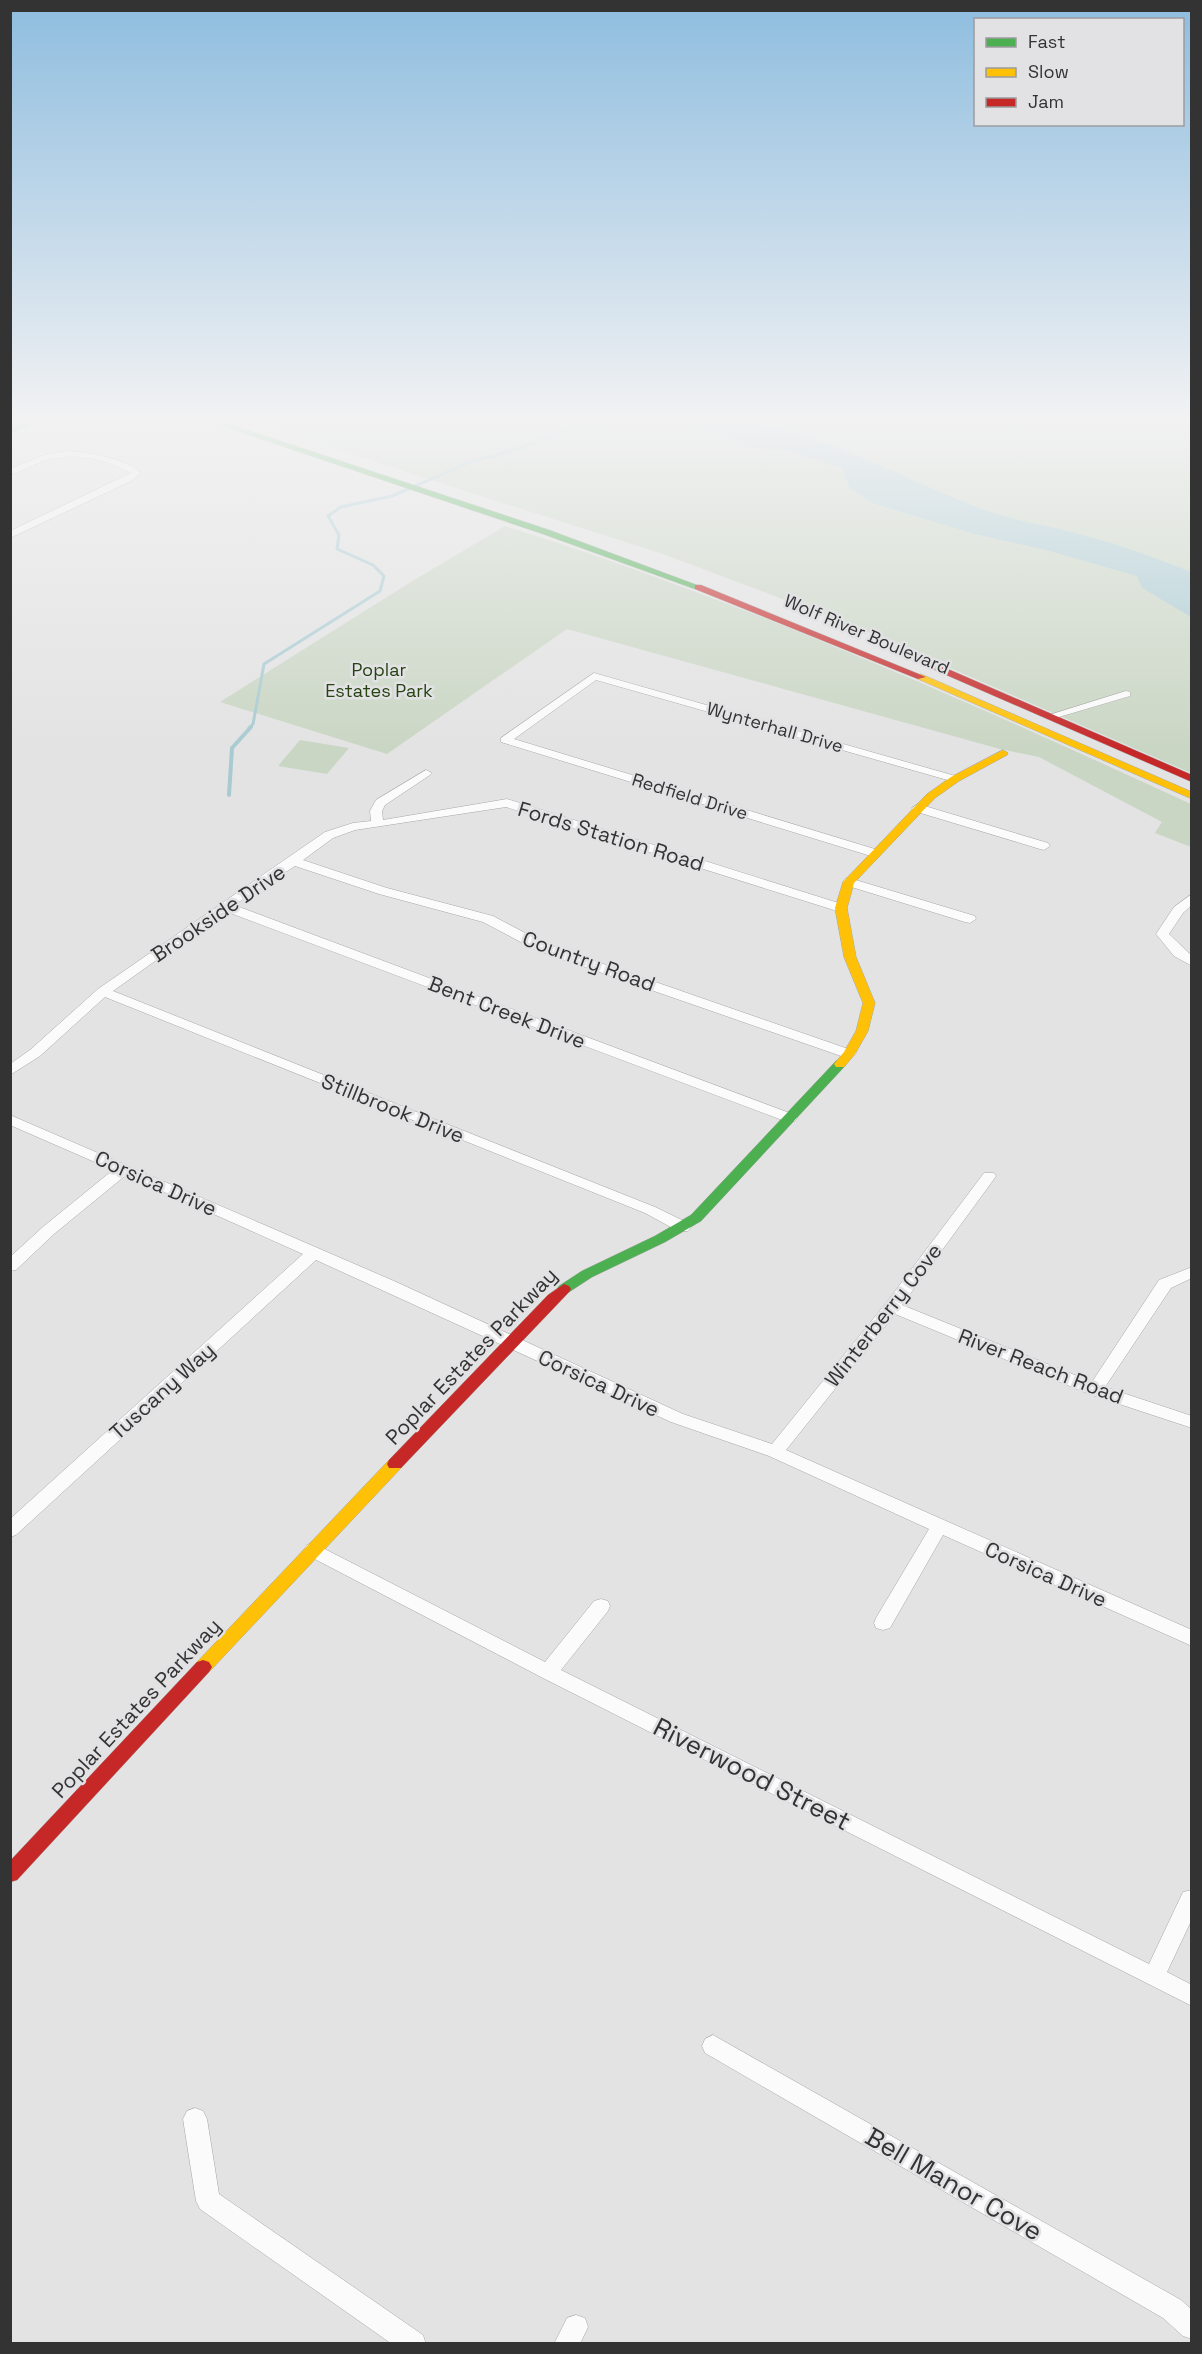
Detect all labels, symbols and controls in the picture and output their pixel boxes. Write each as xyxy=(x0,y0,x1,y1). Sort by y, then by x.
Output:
legend xyxy=(974,18,1184,126)
text: Fast xyxy=(1028,30,1065,53)
text: Slow xyxy=(1028,60,1069,83)
text: Jam xyxy=(1028,90,1064,113)
street label: Wolf River Boulevard xyxy=(781,589,953,679)
park label: Poplar Estates Park xyxy=(325,658,433,702)
street label: Wynterhall Drive xyxy=(704,697,846,757)
street label: Redfield Drive xyxy=(629,767,751,825)
street label: Fords Station Road xyxy=(515,795,707,877)
street label: Brookside Drive xyxy=(146,858,290,968)
street label: Country Road xyxy=(519,924,659,998)
street label: Bent Creek Drive xyxy=(424,970,590,1054)
street label: Stillbrook Drive xyxy=(317,1067,469,1149)
street label: Corsica Drive xyxy=(91,1144,221,1222)
street label: Winterberry Cove xyxy=(818,1238,948,1392)
street label: Poplar Estates Parkway xyxy=(379,1262,563,1450)
street label: River Reach Road xyxy=(955,1322,1127,1410)
street label: Tuscany Way xyxy=(104,1337,220,1445)
street label: Corsica Drive xyxy=(534,1343,664,1423)
street label: Corsica Drive xyxy=(981,1535,1111,1613)
street label: Poplar Estates Parkway xyxy=(46,1612,226,1804)
street label: Riverwood Street xyxy=(648,1710,856,1838)
street label: Bell Manor Cove xyxy=(859,2120,1049,2248)

